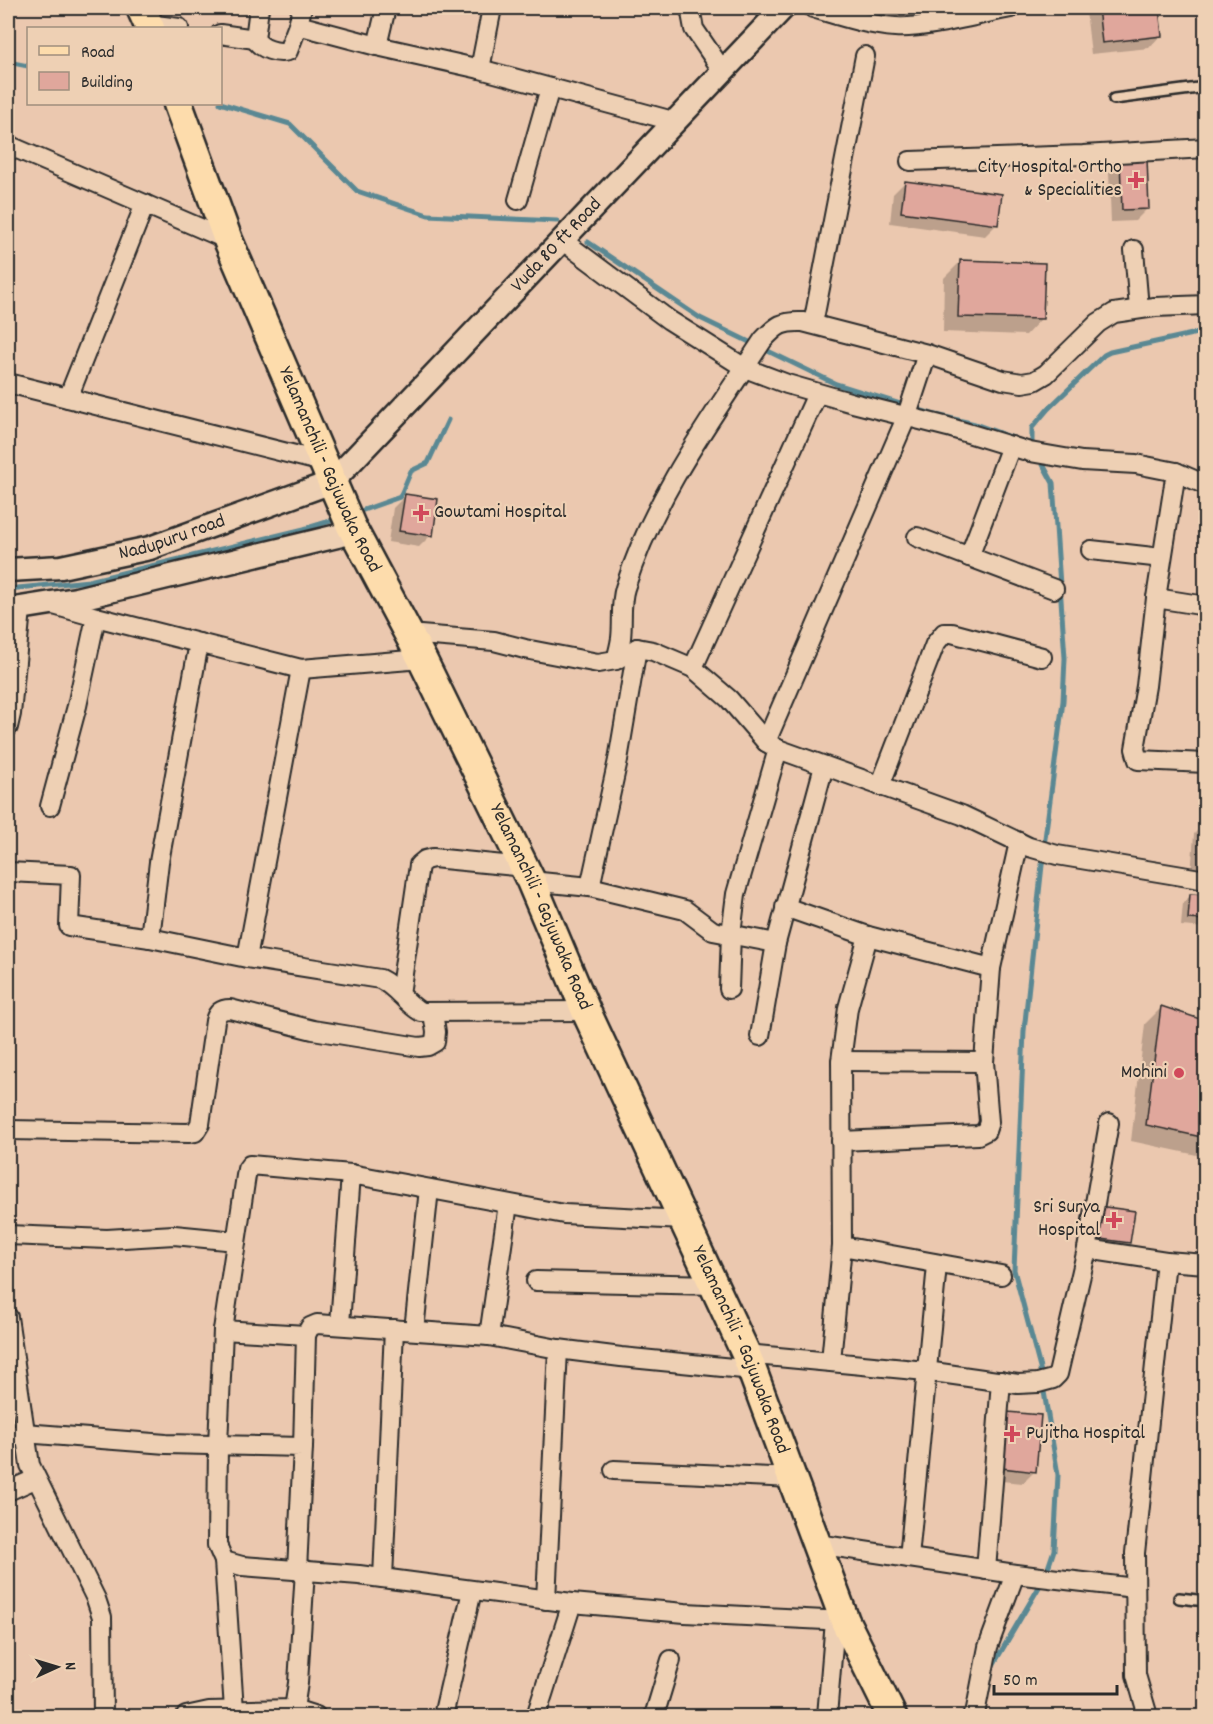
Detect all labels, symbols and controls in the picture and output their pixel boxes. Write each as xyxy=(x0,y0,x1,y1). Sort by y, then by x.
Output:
legend xyxy=(27,27,222,105)
text: Road xyxy=(81,41,115,66)
text: Building xyxy=(81,71,133,96)
place label: City Hospital Ortho & Specialities xyxy=(978,154,1122,205)
marker: City Hospital Ortho & Specialities xyxy=(1127,171,1145,189)
street label: Vuda 80 ft Road xyxy=(505,192,609,299)
street label: Yelamanchili - Gajuwaka Road xyxy=(270,363,388,578)
place label: Gowtami Hospital xyxy=(434,499,567,527)
marker: Gowtami Hospital xyxy=(412,504,430,522)
street label: Nadupuru road xyxy=(116,508,229,568)
street label: Yelamanchili - Gajuwaka Road xyxy=(481,799,598,1015)
place label: Mohini xyxy=(1121,1059,1167,1087)
marker: Mohini xyxy=(1172,1066,1186,1080)
place label: Sri Surya Hospital xyxy=(1033,1194,1101,1245)
marker: Sri Surya Hospital xyxy=(1105,1211,1123,1229)
street label: Yelamanchili - Gajuwaka Road xyxy=(684,1241,796,1458)
place label: Pujitha Hospital xyxy=(1026,1420,1145,1448)
marker: Pujitha Hospital xyxy=(1003,1425,1021,1443)
north arrow xyxy=(27,1637,87,1697)
scale bar xyxy=(994,1658,1117,1696)
text: N xyxy=(58,1661,81,1671)
text: 50 m xyxy=(1003,1669,1038,1694)

